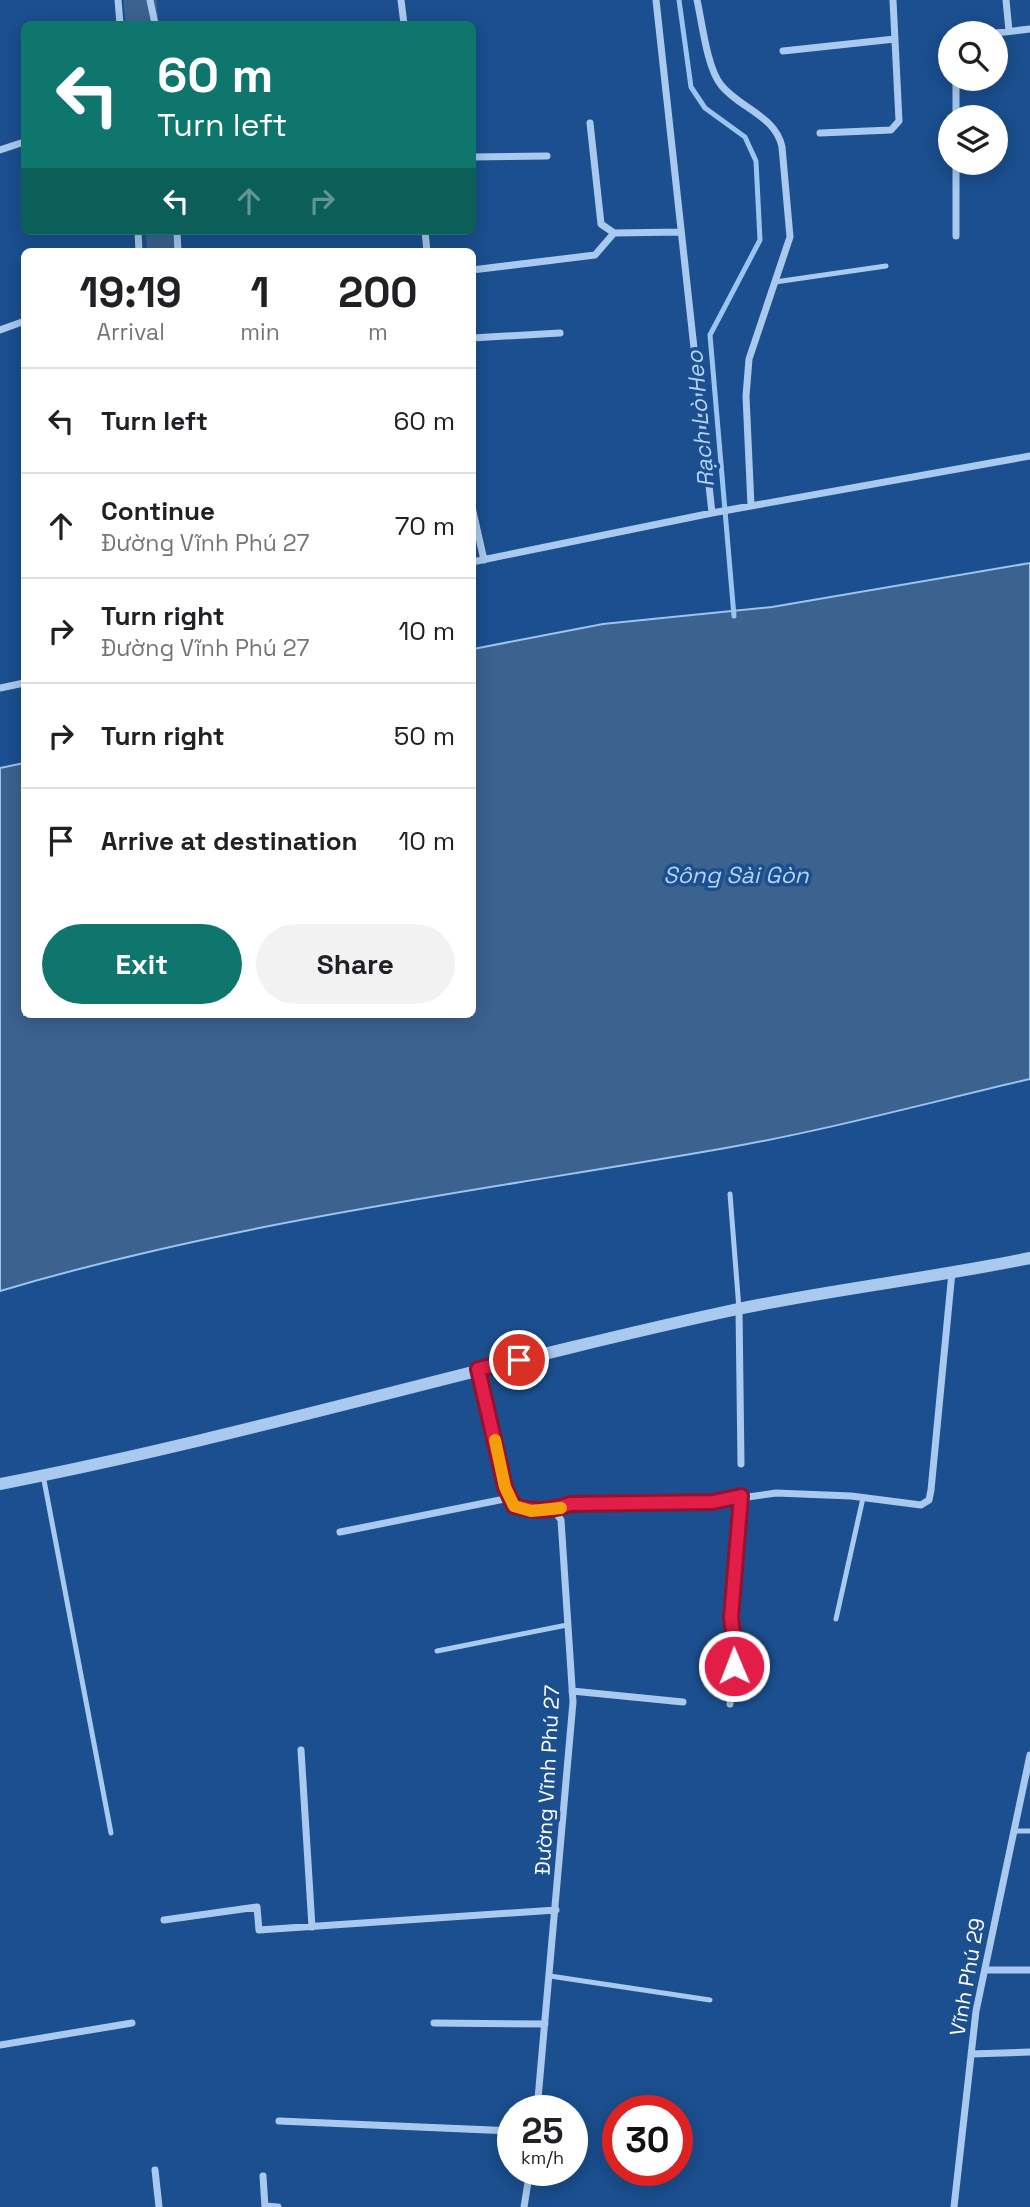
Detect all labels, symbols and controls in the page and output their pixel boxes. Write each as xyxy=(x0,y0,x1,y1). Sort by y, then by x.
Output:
map controls xyxy=(938,21,1008,175)
button: search xyxy=(938,21,1008,91)
text: 60 m xyxy=(157,44,273,106)
icon: left xyxy=(42,49,133,140)
text: Turn left xyxy=(157,105,287,145)
button: layers xyxy=(938,105,1008,175)
icon: left xyxy=(157,182,195,220)
icon: ahead xyxy=(230,182,268,220)
icon: right xyxy=(303,182,341,220)
text: 19:19 xyxy=(79,266,182,319)
text: 1 xyxy=(251,266,270,319)
text: 200 xyxy=(338,266,418,319)
text: Arrival xyxy=(96,317,165,347)
text: min xyxy=(240,317,280,347)
text: m xyxy=(368,317,388,347)
water label: Rạch Lò Heo xyxy=(679,349,721,488)
icon: left xyxy=(42,402,80,440)
text: Turn left xyxy=(101,404,208,438)
text: 60 m xyxy=(393,404,455,438)
text: Continue xyxy=(101,494,215,528)
icon: ahead xyxy=(42,507,80,545)
text: 70 m xyxy=(395,509,455,543)
text: Đường Vĩnh Phú 27 xyxy=(101,528,309,558)
text: Turn right xyxy=(101,599,225,633)
icon: right xyxy=(42,612,80,650)
text: 10 m xyxy=(398,614,455,648)
text: Đường Vĩnh Phú 27 xyxy=(101,633,309,663)
icon: right xyxy=(42,717,80,755)
text: Turn right xyxy=(101,719,225,753)
text: 50 m xyxy=(394,719,455,753)
icon: arrive xyxy=(42,822,80,860)
text: Arrive at destination xyxy=(101,824,358,858)
text: 10 m xyxy=(398,824,455,858)
water label: Sông Sài Gòn xyxy=(663,860,810,890)
button: Exit xyxy=(42,924,242,1004)
button: Share xyxy=(256,924,455,1004)
pin xyxy=(489,1330,549,1390)
icon: arrive xyxy=(500,1341,538,1379)
position arrow xyxy=(697,1629,771,1703)
street label: Đường Vĩnh Phú 27 xyxy=(529,1684,565,1876)
street label: Vĩnh Phú 29 xyxy=(943,1916,991,2038)
speed limit sign: 30 xyxy=(602,2095,693,2186)
text: 25 xyxy=(522,2109,563,2153)
text: km/h xyxy=(521,2146,564,2169)

